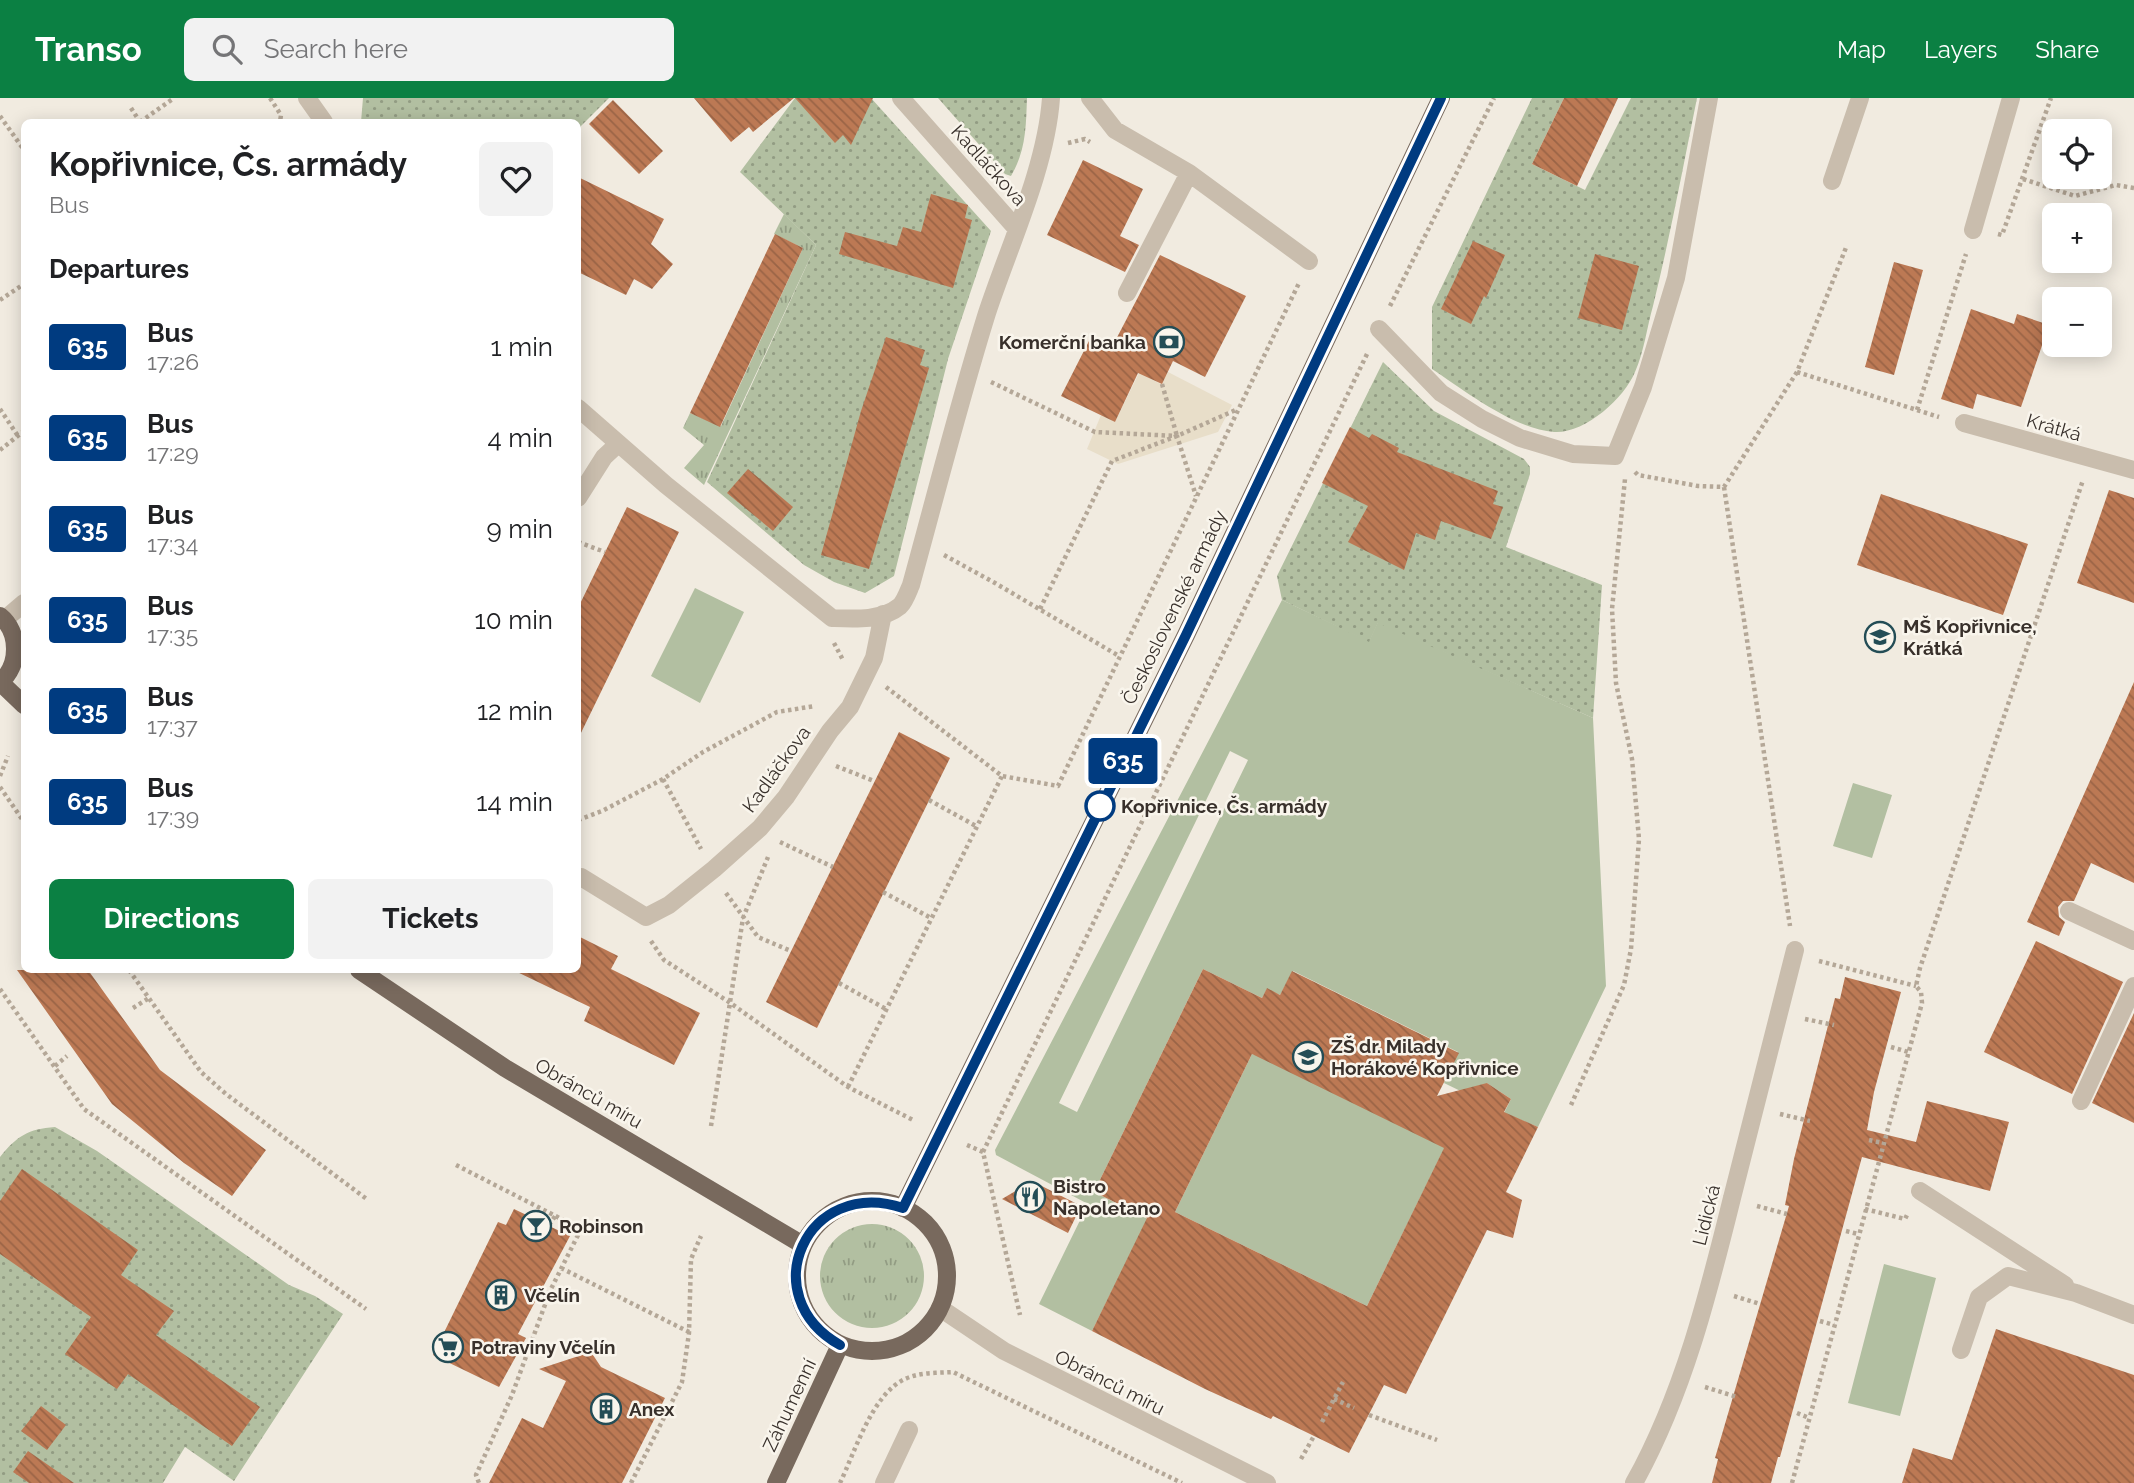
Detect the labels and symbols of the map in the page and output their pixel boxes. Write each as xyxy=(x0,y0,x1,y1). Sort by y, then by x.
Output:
street label: Kadláčkova xyxy=(947,120,1031,210)
bank icon: Komerční banka xyxy=(1152,325,1186,359)
place label: Komerční banka xyxy=(999,331,1146,353)
street label: Krátká xyxy=(2024,409,2084,445)
street label: Československé armády xyxy=(1117,506,1231,708)
place label: MŠ Kopřivnice, Krátká xyxy=(1903,615,2037,659)
school or university icon: MŠ Kopřivnice, Krátká xyxy=(1863,620,1897,654)
street label: Kadláčkova xyxy=(737,722,815,816)
line badge: 635 xyxy=(1083,738,1163,784)
marker: Kopřivnice, Čs. armády xyxy=(1085,791,1115,821)
place label: Kopřivnice, Čs. armády xyxy=(1121,795,1328,817)
place label: ZŠ dr. Milady Horákové Kopřivnice xyxy=(1331,1035,1519,1079)
school or university icon: ZŠ dr. Milady Horákové Kopřivnice xyxy=(1291,1040,1325,1074)
street label: Obránců míru xyxy=(531,1053,647,1133)
place label: Bistro Napoletano xyxy=(1053,1175,1160,1219)
restaurant icon: Bistro Napoletano xyxy=(1013,1180,1047,1214)
street label: Lidická xyxy=(1688,1182,1724,1248)
bar icon: Robinson xyxy=(519,1209,553,1243)
place label: Robinson xyxy=(559,1215,644,1237)
building icon: Včelín xyxy=(484,1278,518,1312)
place label: Včelín xyxy=(524,1284,580,1306)
supermarket icon: Potraviny Včelín xyxy=(431,1330,465,1364)
place label: Potraviny Včelín xyxy=(471,1336,616,1358)
street label: Obránců míru xyxy=(1051,1345,1169,1419)
street label: Záhumenní xyxy=(758,1354,820,1455)
building icon: Anex xyxy=(589,1392,623,1426)
place label: Anex xyxy=(629,1398,675,1420)

